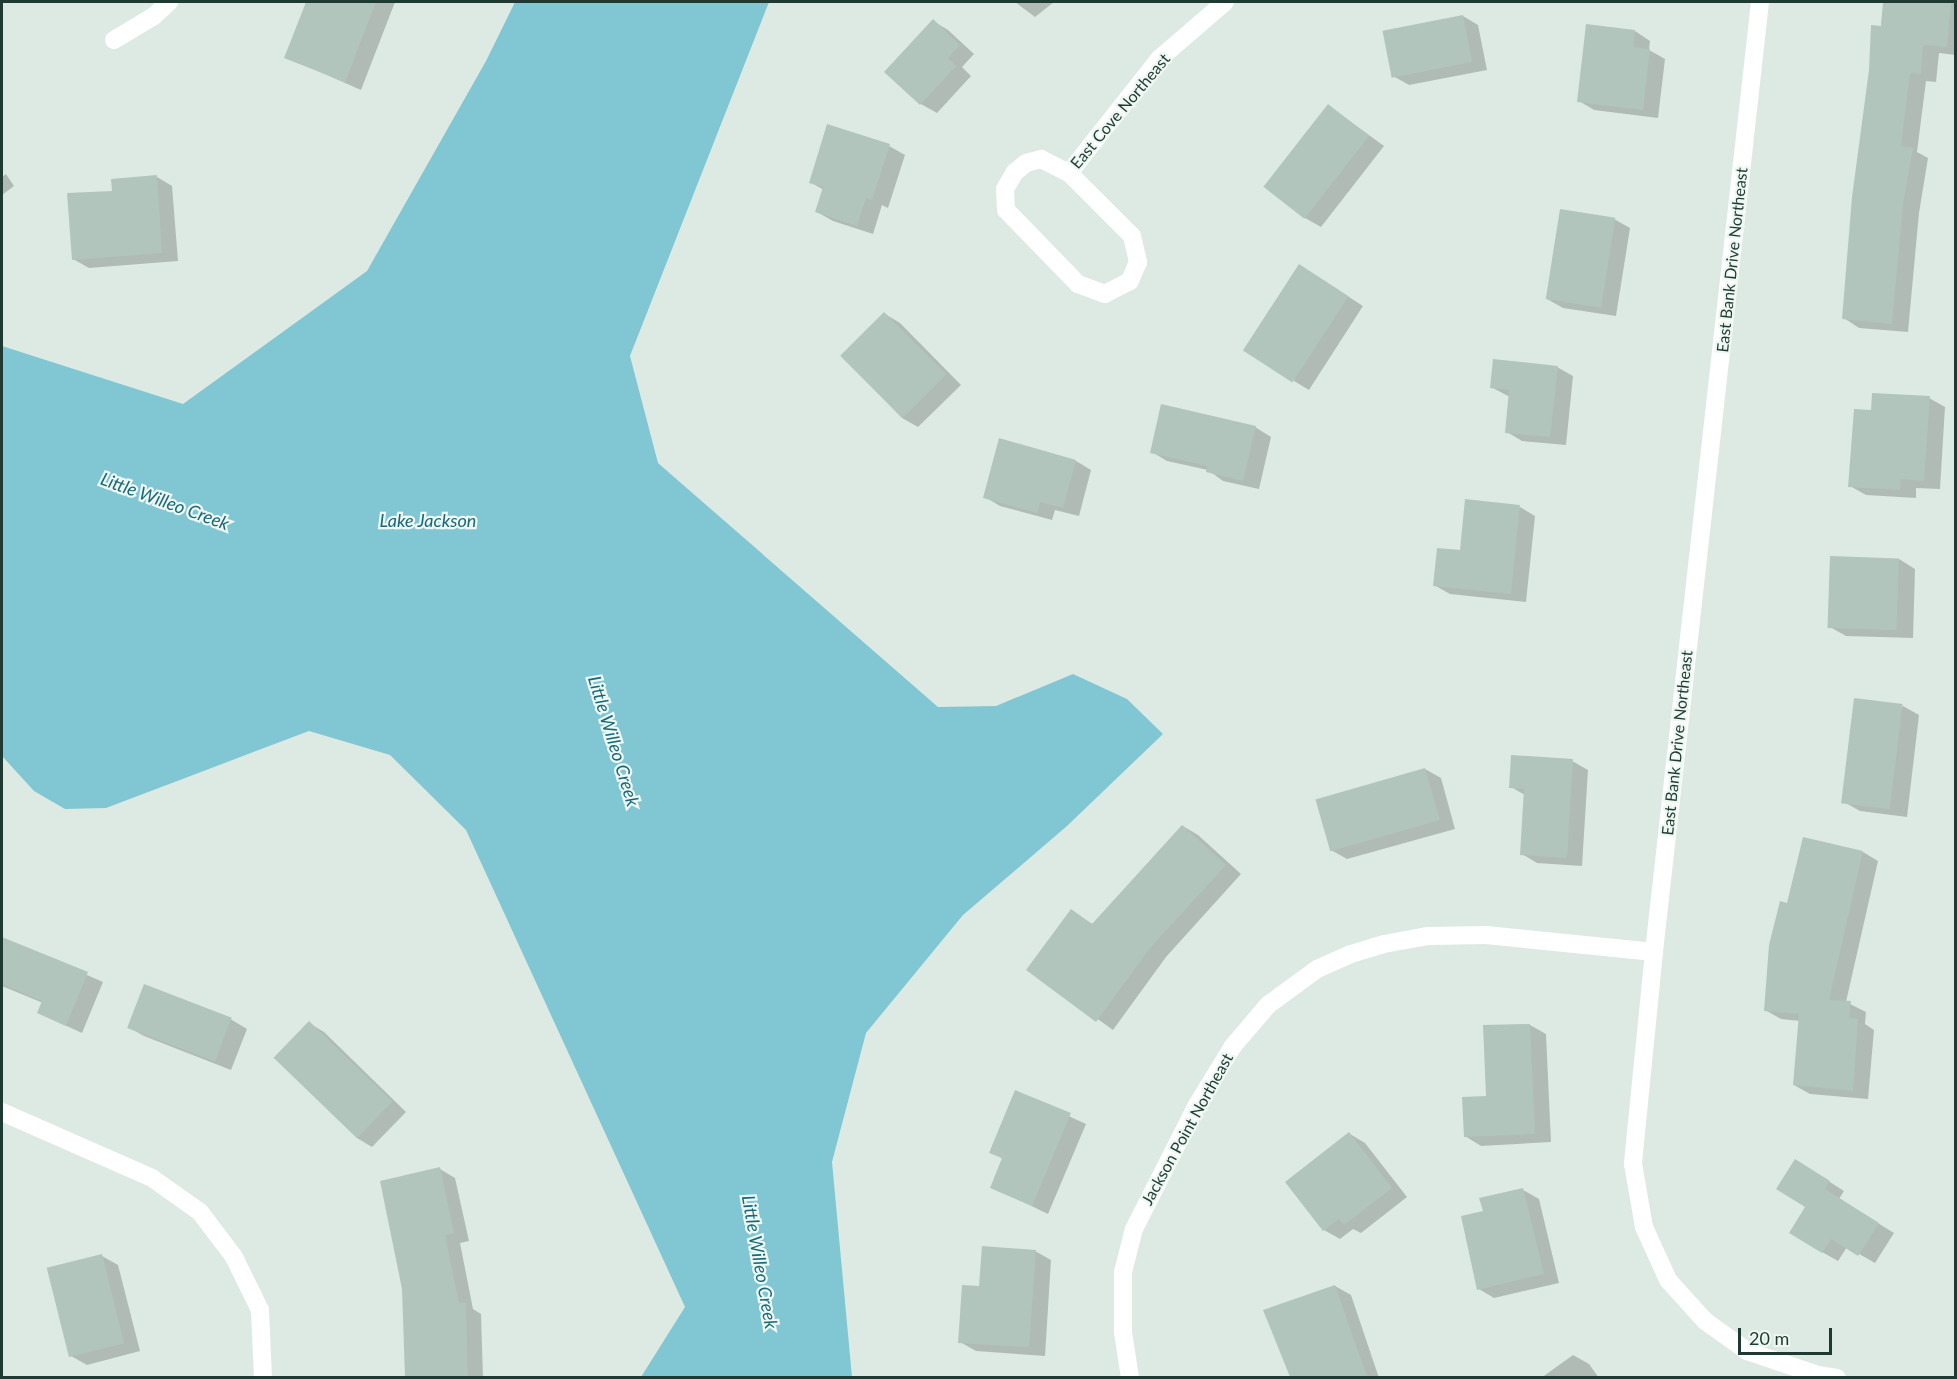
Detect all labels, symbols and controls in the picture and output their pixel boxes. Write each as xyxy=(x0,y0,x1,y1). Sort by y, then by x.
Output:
street label: East Cove Northeast xyxy=(1066,50,1174,172)
street label: East Bank Drive Northeast xyxy=(1713,167,1751,353)
water label: Little Willeo Creek xyxy=(98,468,232,534)
water label: Lake Jackson xyxy=(379,509,477,531)
street label: East Bank Drive Northeast xyxy=(1658,650,1696,836)
water label: Little Willeo Creek xyxy=(584,673,644,809)
street label: Jackson Point Northeast xyxy=(1137,1050,1237,1208)
water label: Little Willeo Creek xyxy=(738,1193,782,1331)
scale bar xyxy=(1741,1316,1836,1354)
text: 20 m xyxy=(1749,1327,1789,1349)

